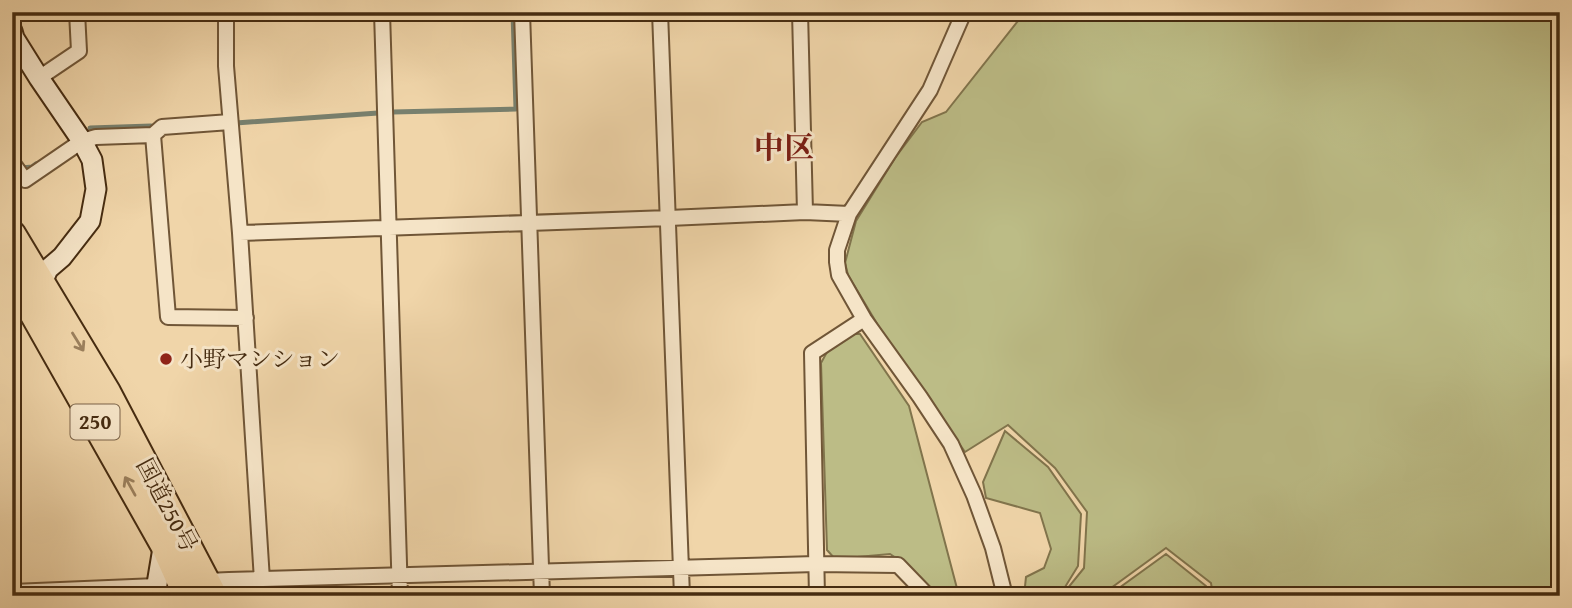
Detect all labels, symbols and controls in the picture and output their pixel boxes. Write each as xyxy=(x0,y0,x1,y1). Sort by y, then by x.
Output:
district label: 中区 xyxy=(754,125,814,169)
one-way arrow xyxy=(71,332,85,352)
place label: 小野マンション xyxy=(180,342,340,375)
marker: 小野マンション xyxy=(158,351,174,367)
road number: 250 xyxy=(70,404,119,440)
street label: 国道250号 xyxy=(129,452,206,558)
one-way arrow xyxy=(123,476,137,496)

